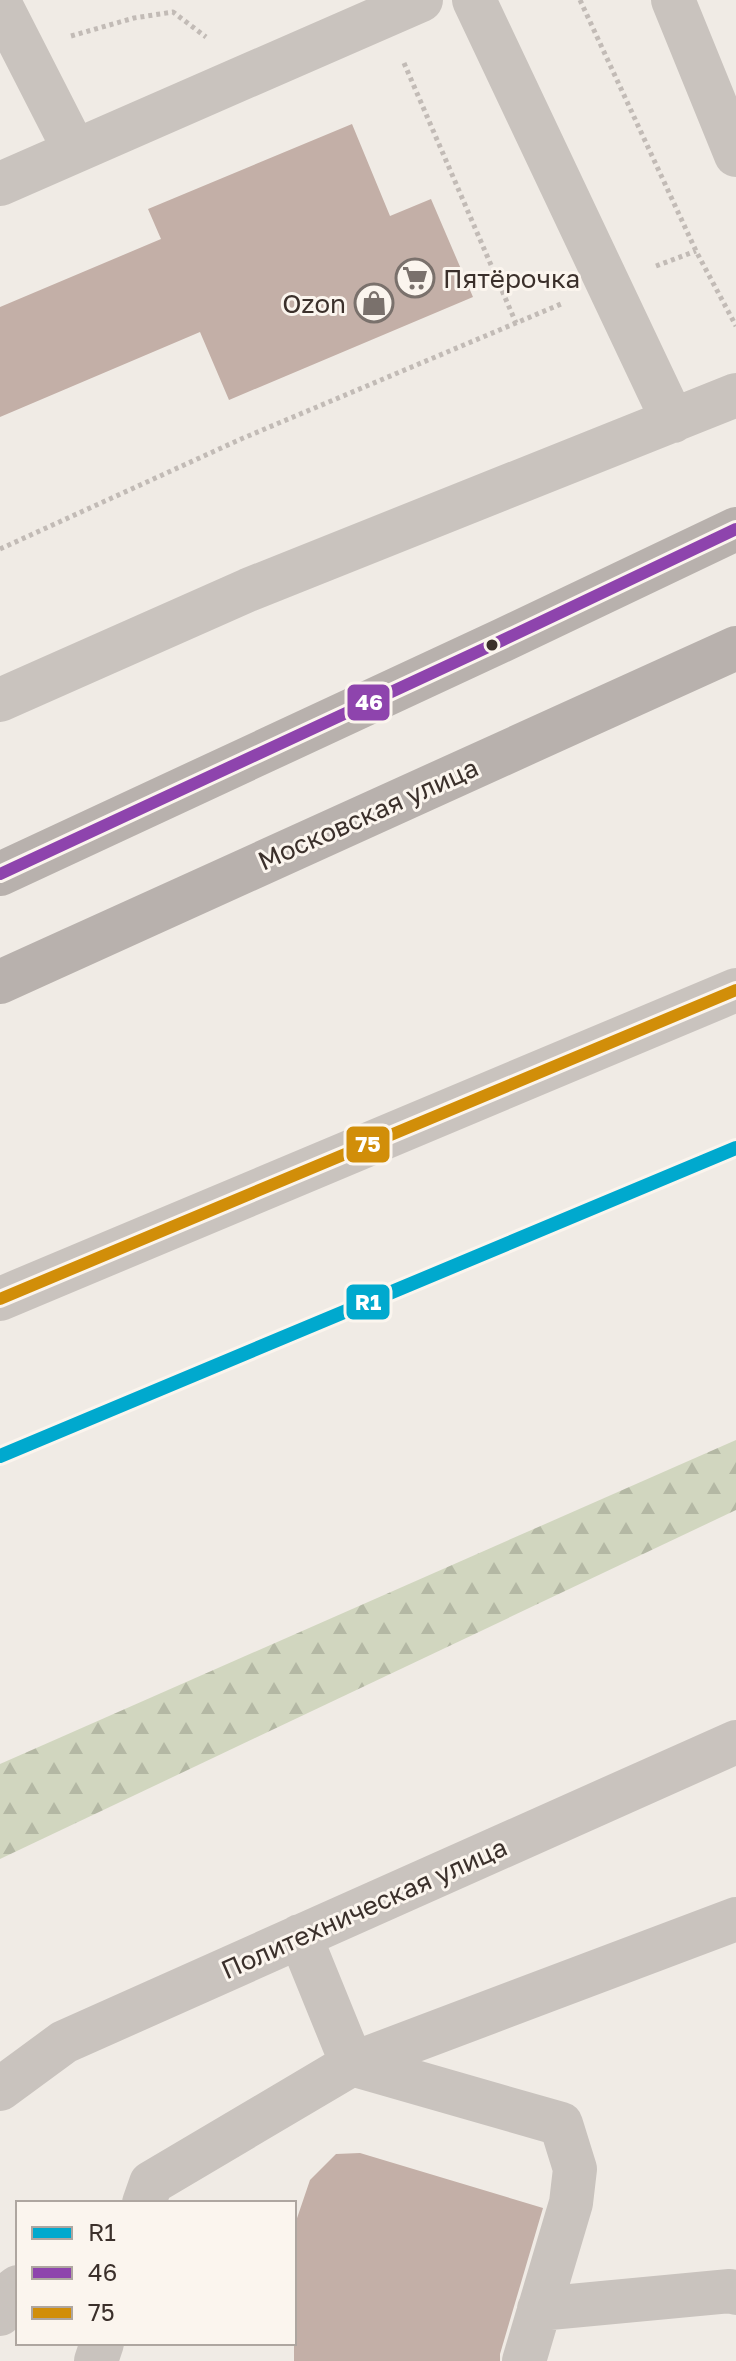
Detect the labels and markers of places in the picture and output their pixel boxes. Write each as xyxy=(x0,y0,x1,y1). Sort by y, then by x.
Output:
supermarket icon: Пятёрочка xyxy=(394,257,436,299)
place label: Пятёрочка xyxy=(443,263,580,294)
shop icon: Ozon xyxy=(353,282,395,324)
place label: Ozon xyxy=(282,288,346,319)
unlabelled marker xyxy=(484,637,500,653)

